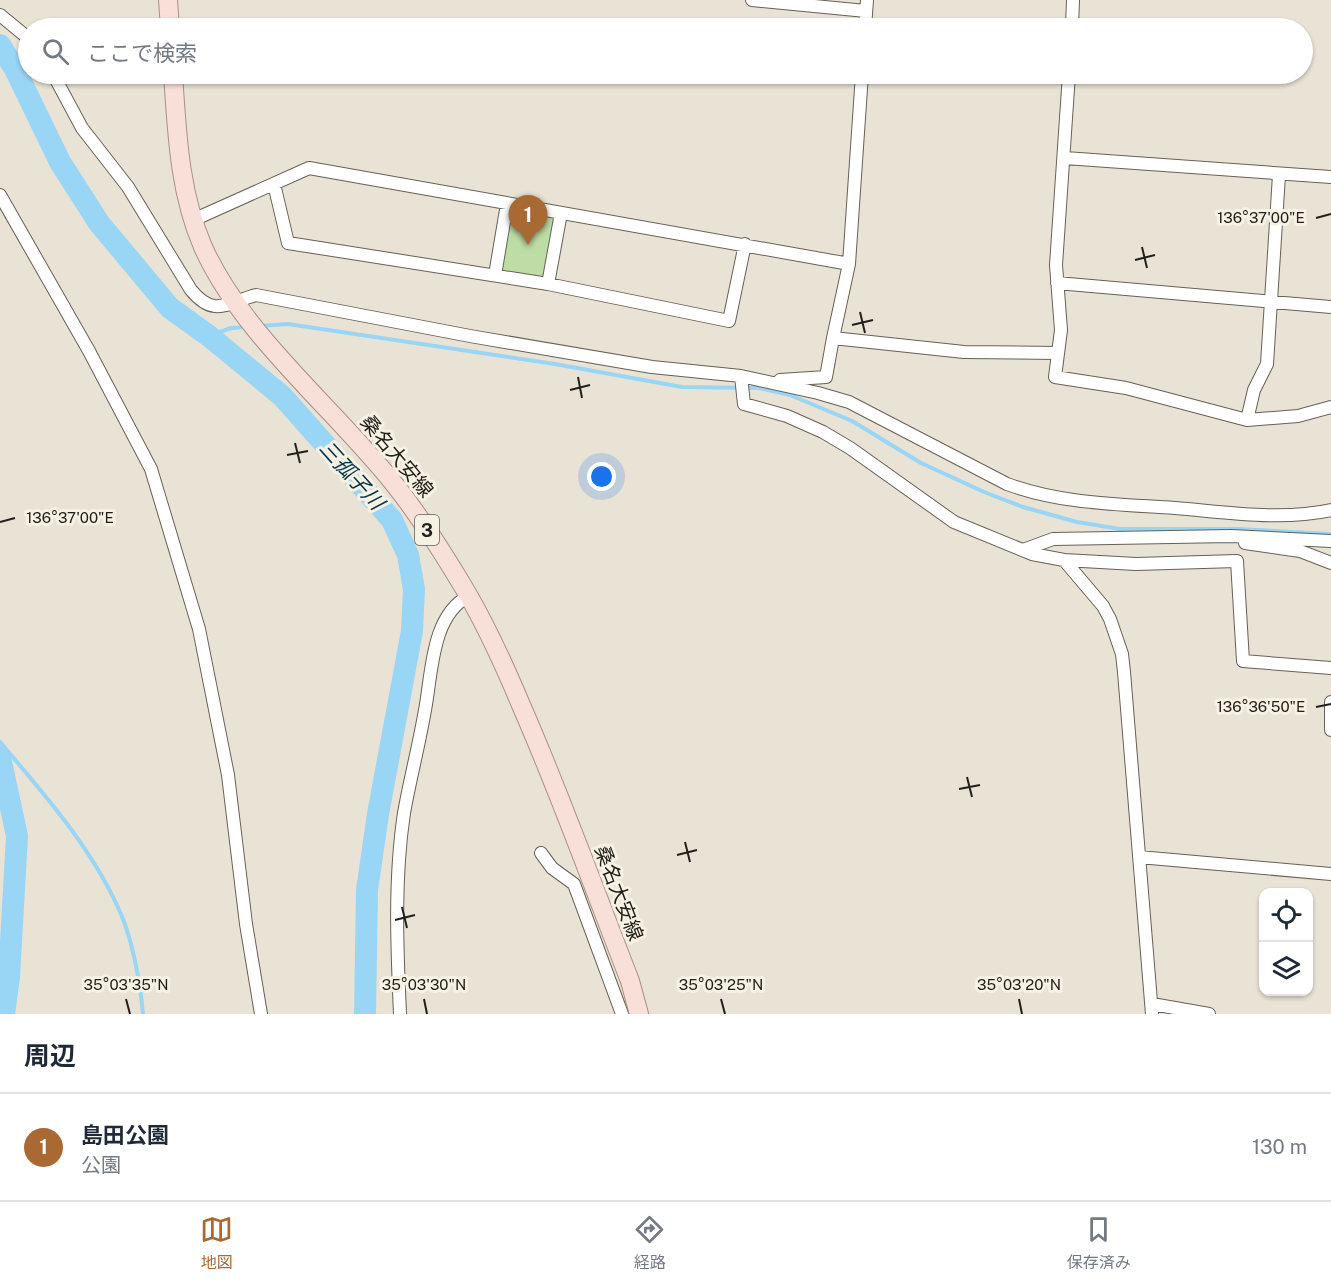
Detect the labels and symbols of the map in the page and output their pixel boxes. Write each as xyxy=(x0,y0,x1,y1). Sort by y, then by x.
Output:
pin: 1 xyxy=(508,196,548,245)
text: 136°37'00"E xyxy=(1217,209,1305,226)
street label: 桑名大安線 xyxy=(356,410,438,502)
water label: 三孤子川 xyxy=(315,435,391,516)
your location xyxy=(587,462,616,491)
text: 136°37'00"E xyxy=(26,509,114,526)
road number: 3 xyxy=(415,515,439,545)
text: 136°36'50"E xyxy=(1217,698,1305,715)
street label: 桑名大安線 xyxy=(590,842,648,944)
text: 35°03'35"N xyxy=(83,976,169,993)
text: 35°03'30"N xyxy=(382,976,466,993)
text: 35°03'25"N xyxy=(679,976,763,993)
text: 35°03'20"N xyxy=(977,976,1061,993)

